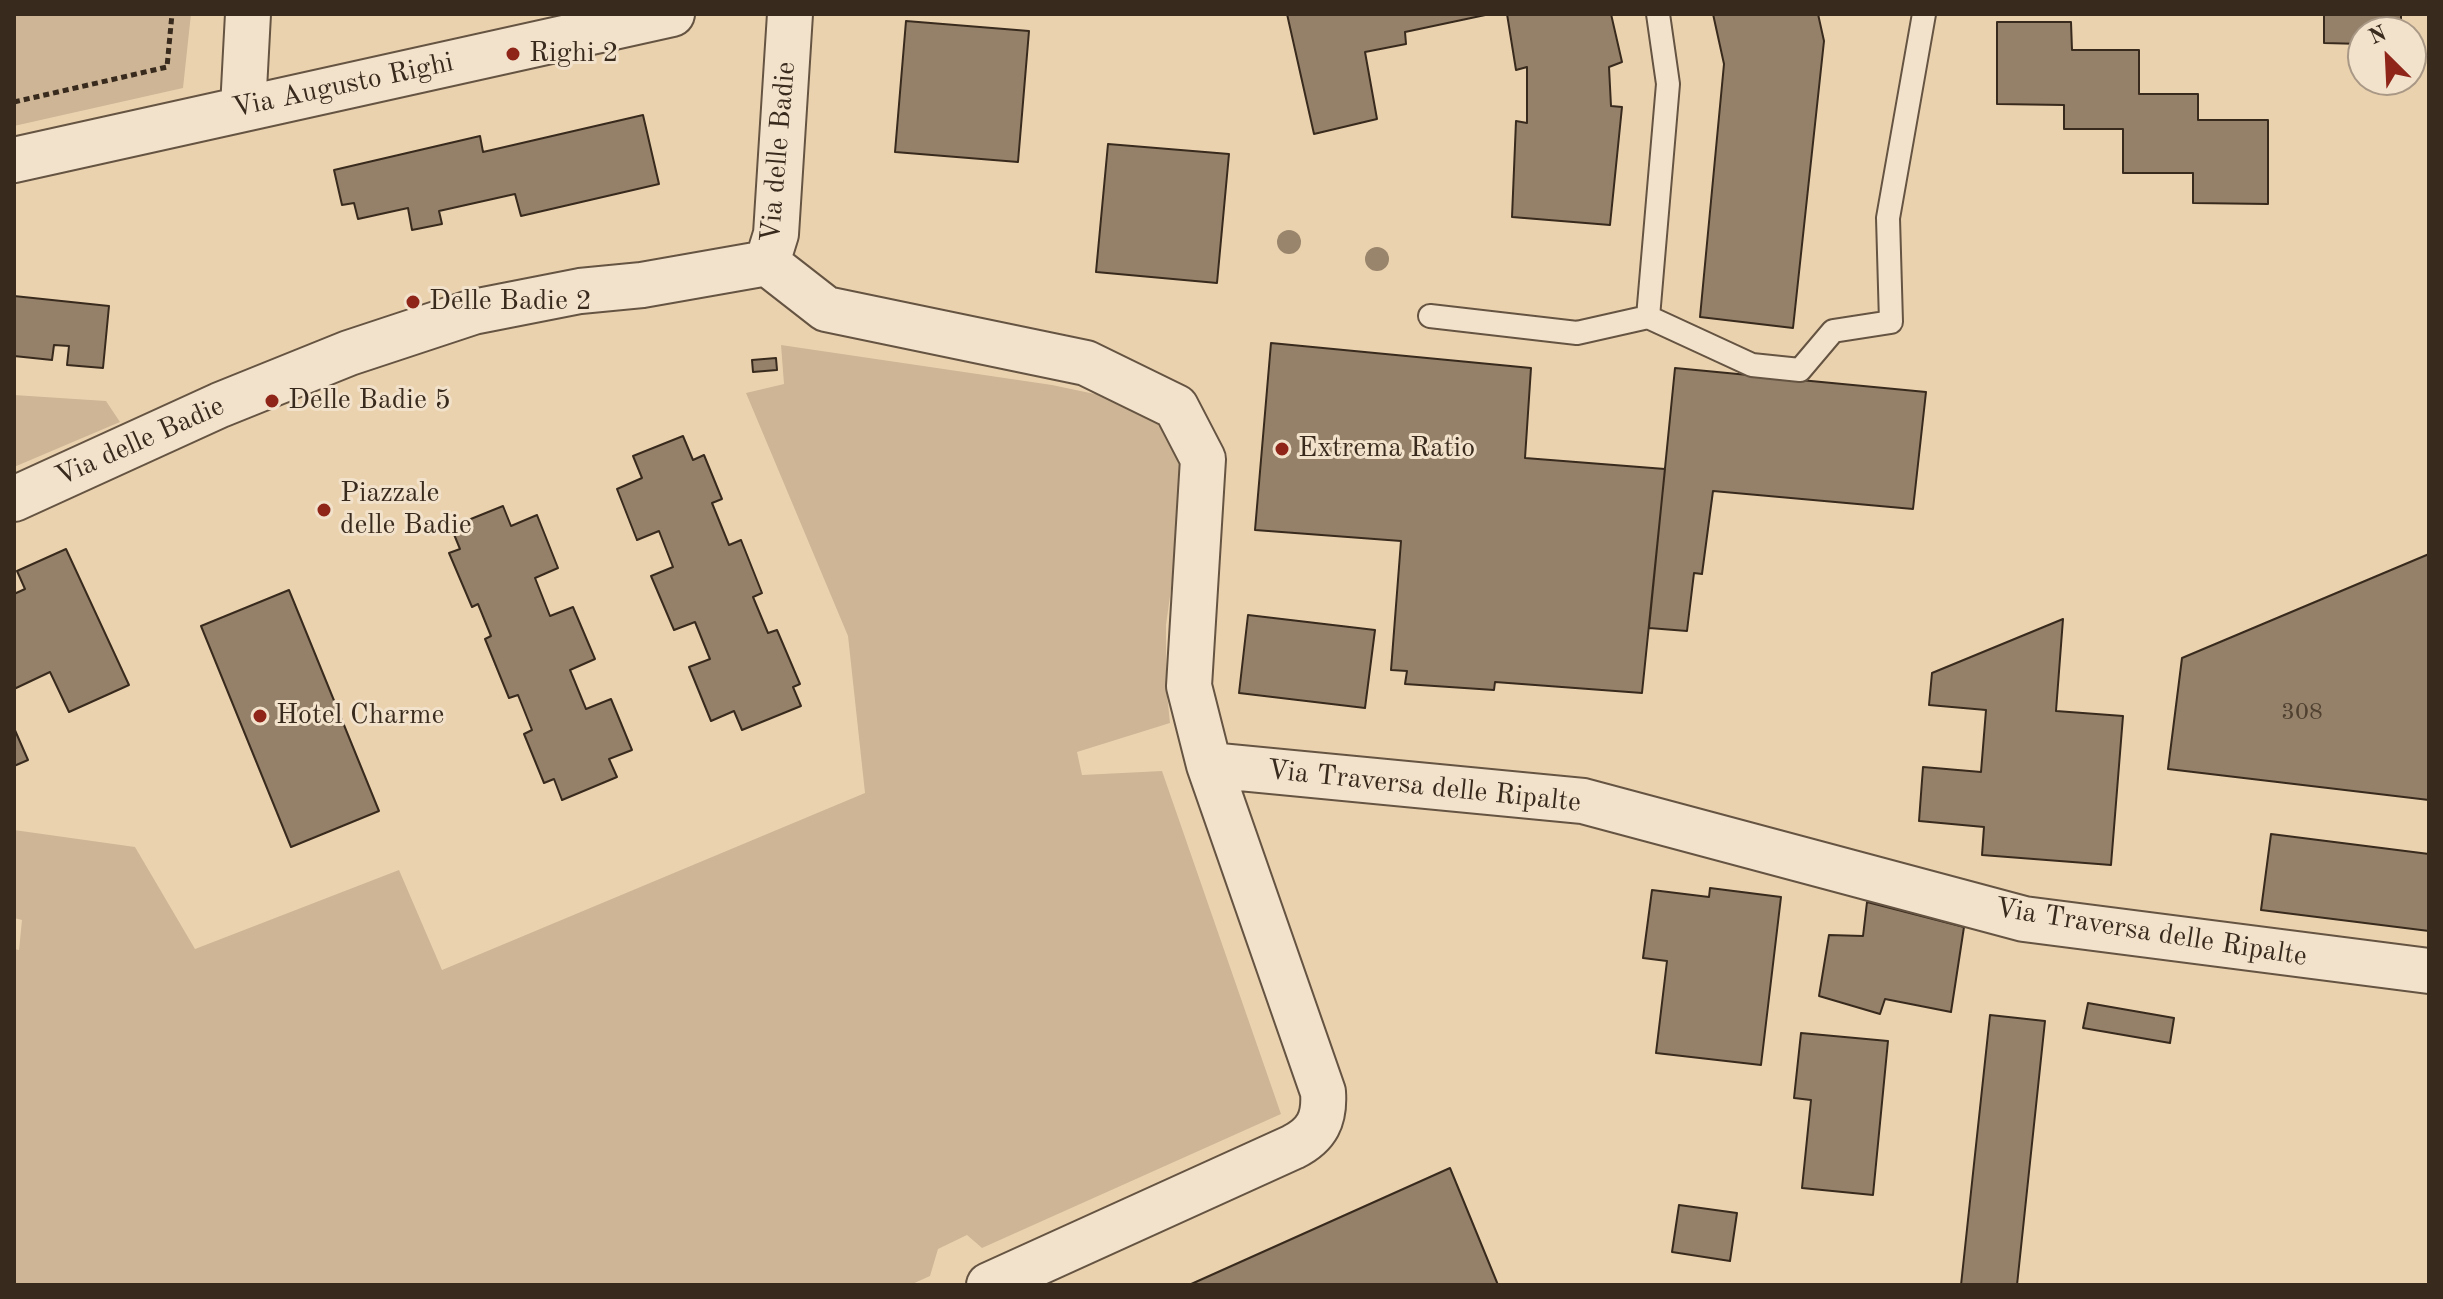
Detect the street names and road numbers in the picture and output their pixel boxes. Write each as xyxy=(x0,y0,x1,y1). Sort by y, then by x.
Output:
street label: Via Augusto Righi xyxy=(229,46,457,126)
street label: Via delle Badie xyxy=(754,60,804,244)
street label: Via delle Badie xyxy=(50,390,230,494)
street label: Via Traversa delle Ripalte xyxy=(1265,754,1583,820)
street label: Via Traversa delle Ripalte xyxy=(1993,892,2309,974)

